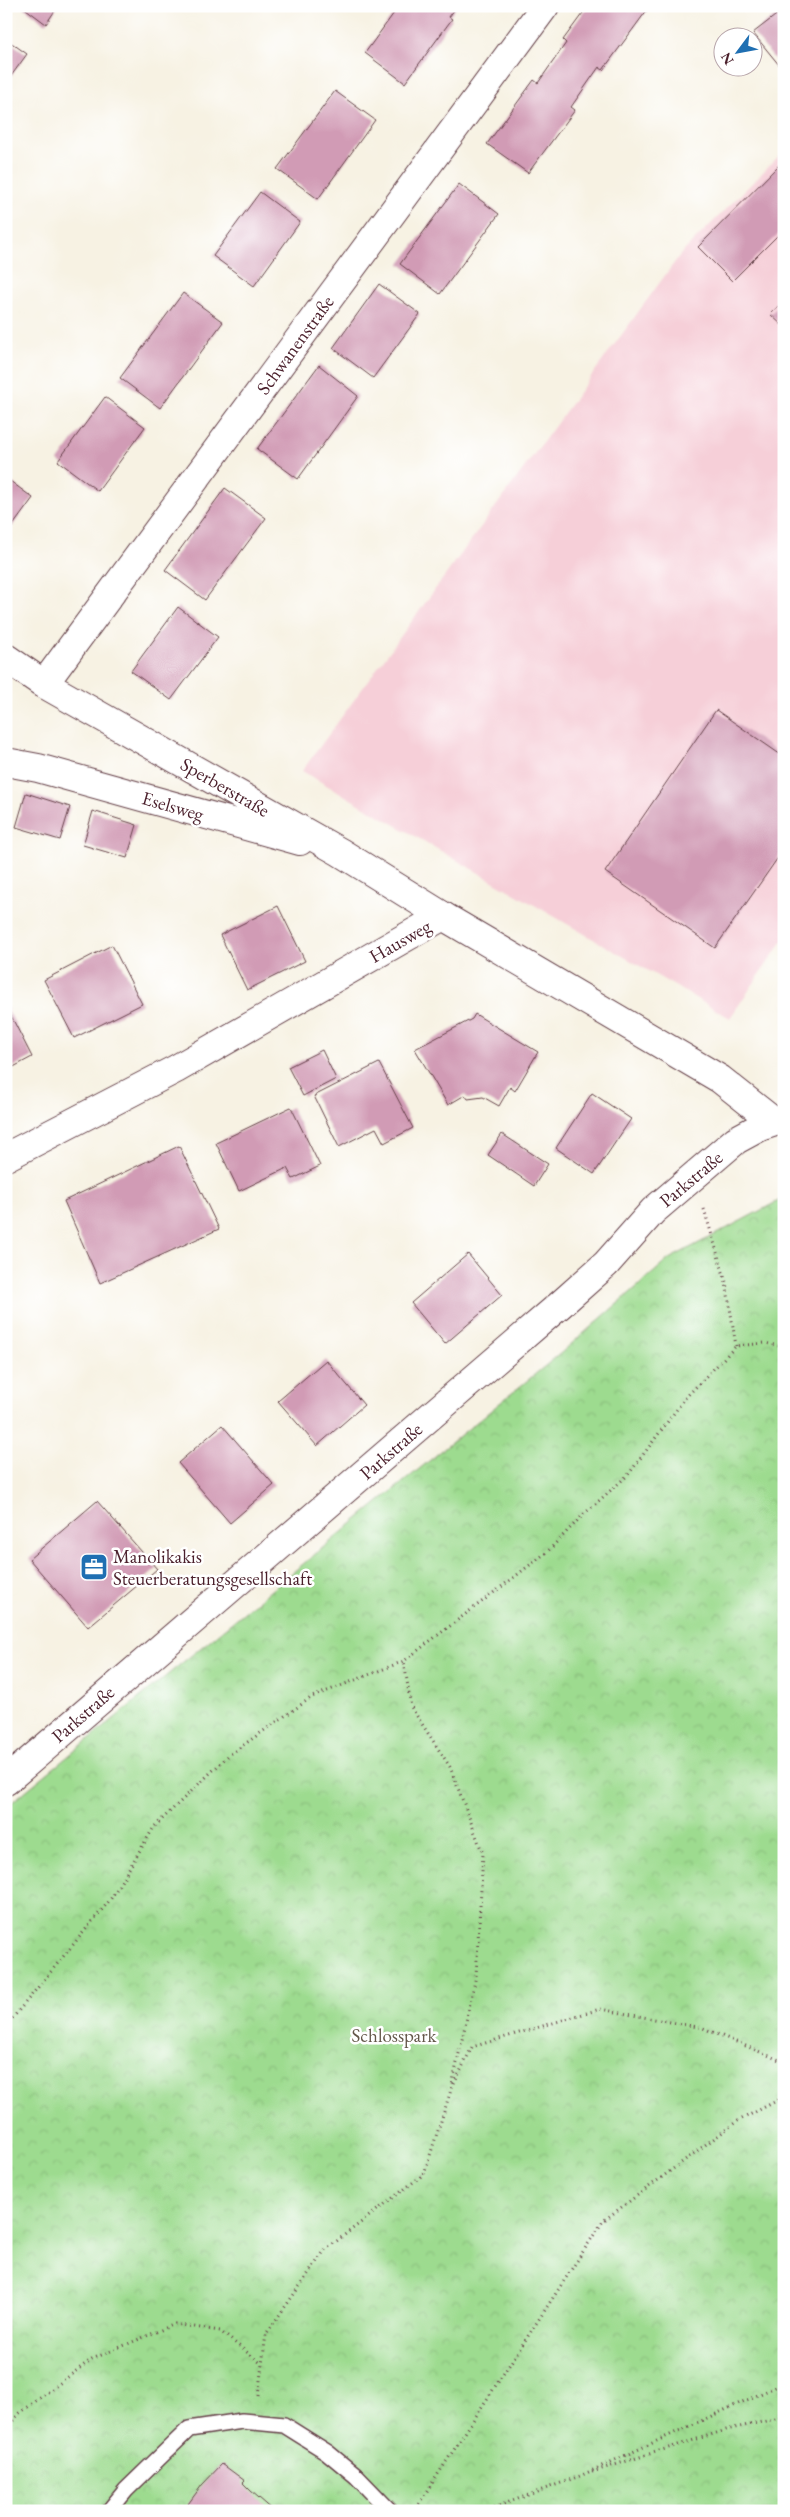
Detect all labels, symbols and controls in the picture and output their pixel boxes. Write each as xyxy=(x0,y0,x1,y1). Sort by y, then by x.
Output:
north arrow xyxy=(712,28,762,78)
text: N xyxy=(716,49,738,68)
street label: Schwanenstraße xyxy=(251,290,339,400)
street label: Sperberstraße xyxy=(176,751,274,823)
street label: Eselsweg xyxy=(139,785,208,827)
street label: Hausweg xyxy=(365,913,436,969)
street label: Parkstraße xyxy=(654,1145,728,1213)
street label: Parkstraße xyxy=(354,1417,428,1485)
place label: Manolikakis Steuerberatungsgesellschaft xyxy=(113,1544,312,1591)
office icon: Manolikakis Steuerberatungsgesellschaft xyxy=(79,1552,109,1582)
street label: Parkstraße xyxy=(46,1680,120,1748)
park label: Schlosspark xyxy=(352,2023,438,2048)

